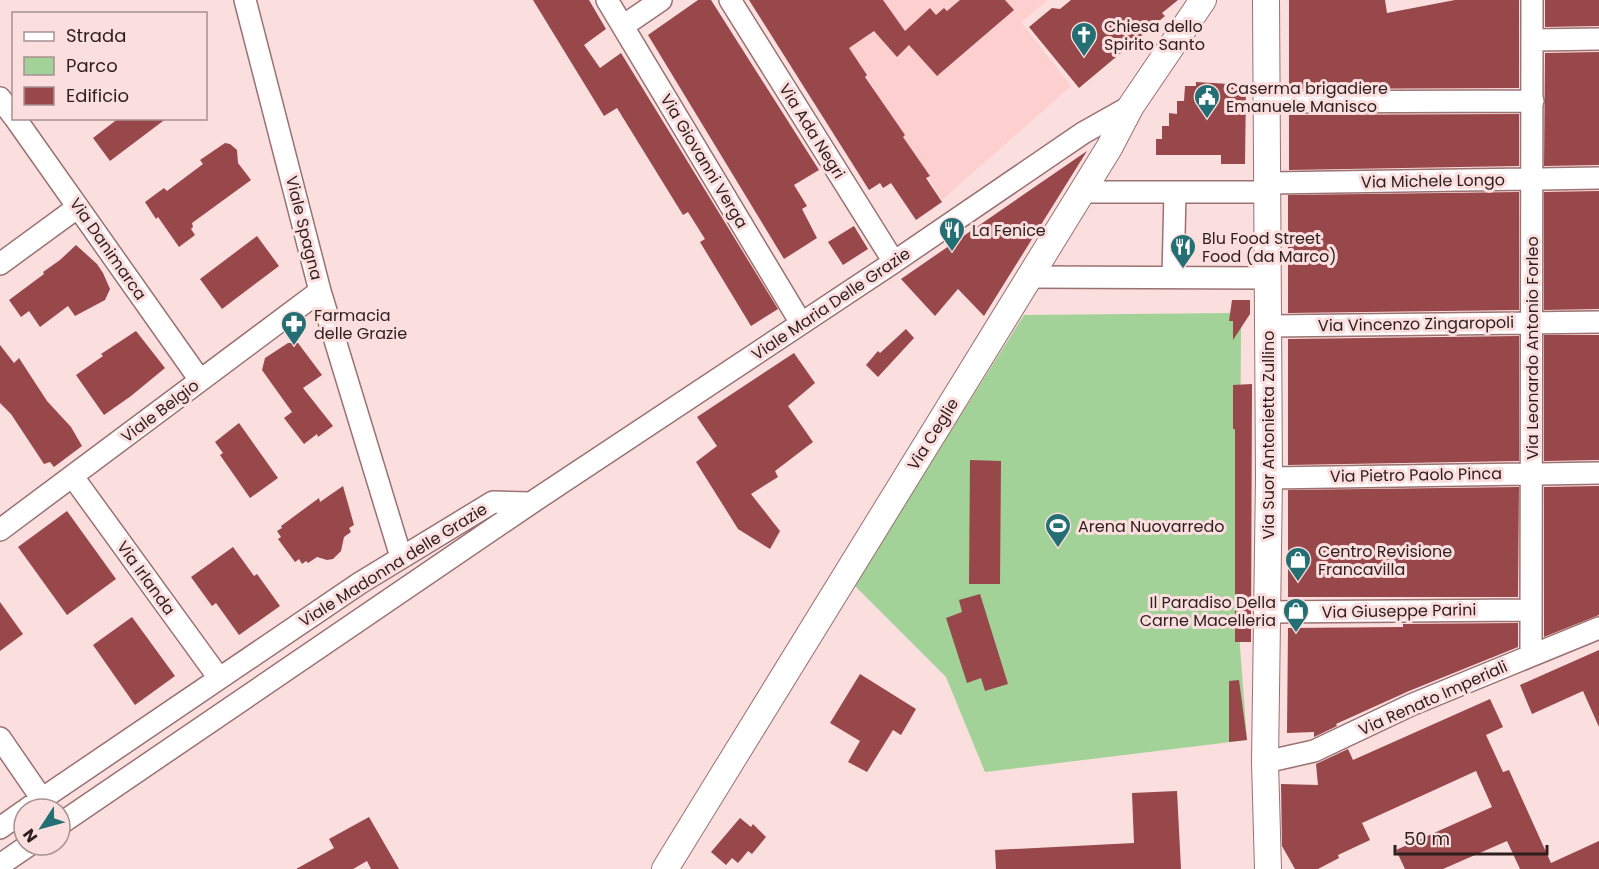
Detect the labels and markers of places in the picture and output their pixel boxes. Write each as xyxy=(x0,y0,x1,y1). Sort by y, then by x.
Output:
place label: Chiesa dello Spirito Santo xyxy=(1104,15,1205,56)
church icon: Chiesa dello Spirito Santo xyxy=(1069,20,1099,58)
place label: Caserma brigadiere Emanuele Manisco xyxy=(1226,77,1388,118)
public building icon: Caserma brigadiere Emanuele Manisco xyxy=(1192,82,1222,120)
restaurant icon: La Fenice xyxy=(937,215,967,253)
place label: La Fenice xyxy=(972,219,1046,242)
place label: Blu Food Street Food (da Marco) xyxy=(1202,227,1337,268)
restaurant icon: Blu Food Street Food (da Marco) xyxy=(1168,232,1198,270)
place label: Farmacia delle Grazie xyxy=(314,304,407,345)
pharmacy icon: Farmacia delle Grazie xyxy=(279,309,309,347)
sports icon: Arena Nuovarredo xyxy=(1043,511,1073,549)
place label: Arena Nuovarredo xyxy=(1078,515,1224,538)
place label: Centro Revisione Francavilla xyxy=(1318,540,1452,581)
shop icon: Centro Revisione Francavilla xyxy=(1283,545,1313,583)
place label: Il Paradiso Della Carne Macelleria xyxy=(1140,591,1276,632)
shop icon: Il Paradiso Della Carne Macelleria xyxy=(1281,596,1311,634)

